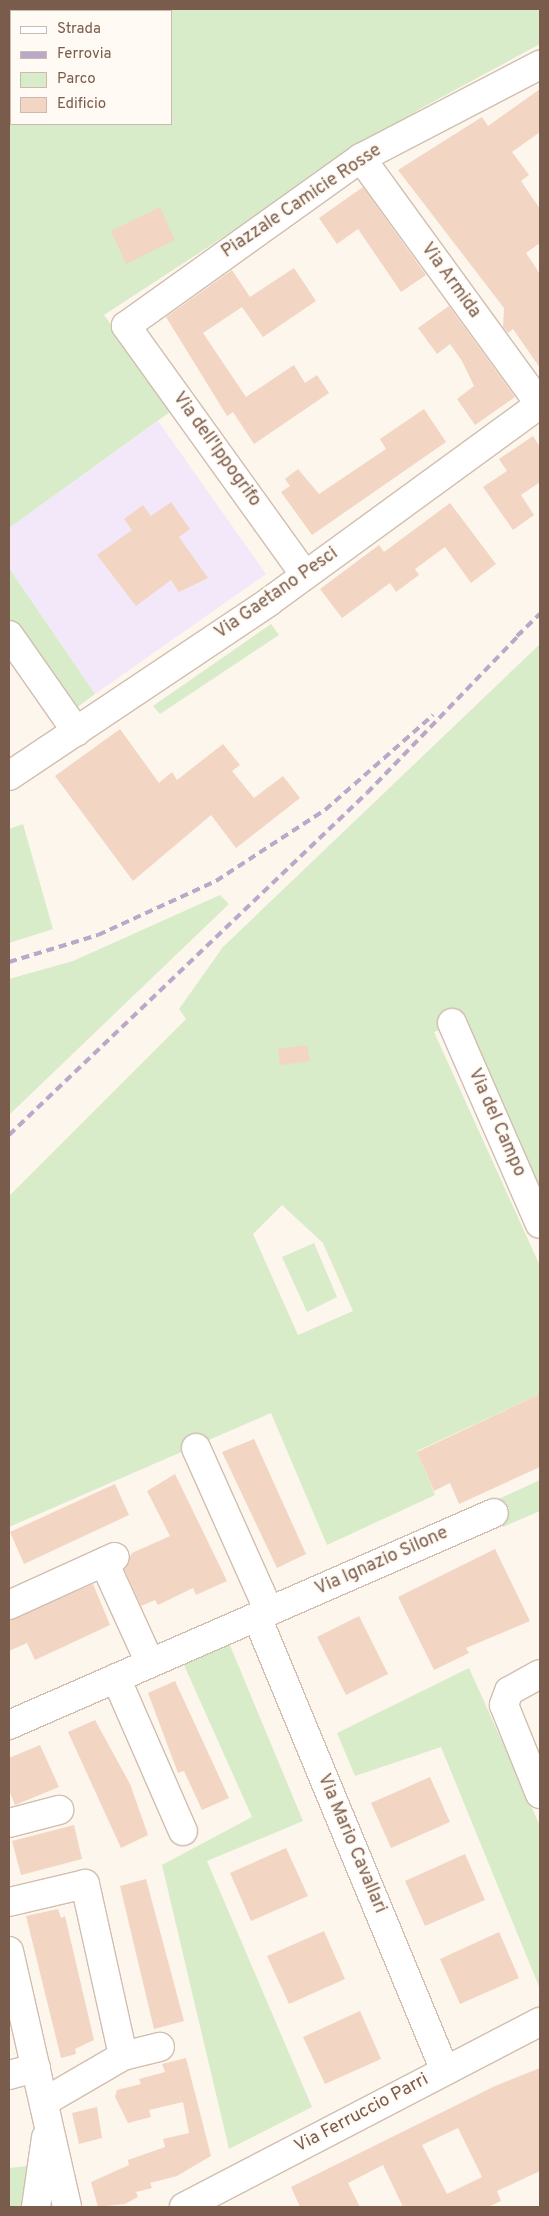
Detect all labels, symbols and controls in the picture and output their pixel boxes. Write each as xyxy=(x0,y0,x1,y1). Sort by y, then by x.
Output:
legend xyxy=(10,10,172,125)
text: Strada xyxy=(57,20,101,39)
text: Ferrovia xyxy=(57,45,111,64)
text: Parco xyxy=(57,70,96,89)
text: Edificio xyxy=(57,95,106,114)
street label: Piazzale Camicie Rosse xyxy=(218,140,386,264)
street label: Via Armida xyxy=(415,239,485,323)
street label: Via dell'Ippogrifo xyxy=(167,388,265,512)
street label: Via Gaetano Pesci xyxy=(211,543,343,645)
street label: Via del Campo xyxy=(463,1066,529,1180)
street label: Via Ignazio Silone xyxy=(312,1523,452,1601)
street label: Via Mario Cavallari xyxy=(312,1771,390,1917)
street label: Via Ferruccio Parri xyxy=(291,2070,433,2158)

